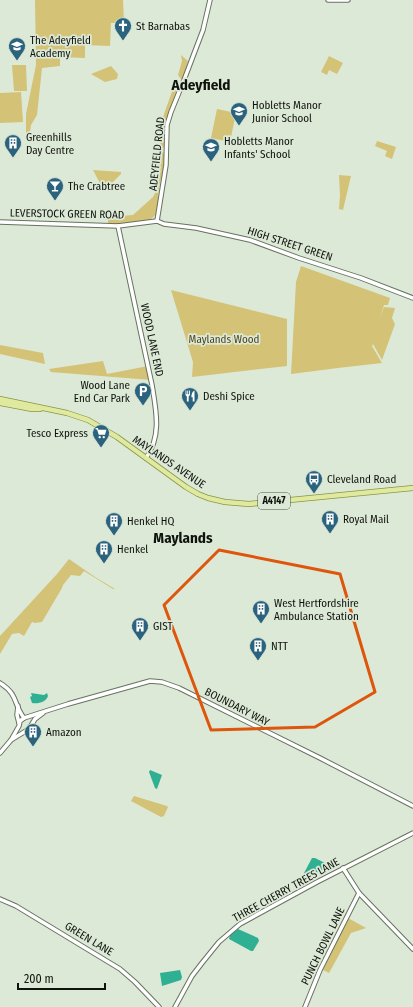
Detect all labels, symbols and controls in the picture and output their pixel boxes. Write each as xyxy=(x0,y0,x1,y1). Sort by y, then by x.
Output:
church icon: St Barnabas xyxy=(113,16,133,41)
place label: St Barnabas xyxy=(136,20,190,33)
place label: The Adeyfield Academy xyxy=(30,34,91,60)
school or university icon: The Adeyfield Academy xyxy=(7,36,27,61)
district label: Adeyfield xyxy=(171,76,230,94)
place label: Hobletts Manor Junior School xyxy=(252,99,322,125)
school or university icon: Hobletts Manor Junior School xyxy=(229,101,249,126)
street label: ADEYFIELD ROAD xyxy=(147,116,167,192)
place label: Greenhills Day Centre xyxy=(26,131,74,157)
building icon: Greenhills Day Centre xyxy=(3,133,23,158)
place label: Hobletts Manor Infants' School xyxy=(224,135,294,161)
school or university icon: Hobletts Manor Infants' School xyxy=(201,137,221,162)
bar icon: The Crabtree xyxy=(45,176,65,201)
place label: The Crabtree xyxy=(68,180,125,193)
street label: LEVERSTOCK GREEN ROAD xyxy=(10,207,124,221)
street label: HIGH STREET GREEN xyxy=(246,224,334,264)
street label: WOOD LANE END xyxy=(138,302,166,378)
park label: Maylands Wood xyxy=(189,333,259,346)
place label: Wood Lane End Car Park xyxy=(74,379,131,405)
parking icon: Wood Lane End Car Park xyxy=(133,381,153,406)
restaurant icon: Deshi Spice xyxy=(180,386,200,411)
place label: Deshi Spice xyxy=(203,390,255,403)
supermarket icon: Tesco Express xyxy=(91,423,111,448)
place label: Tesco Express xyxy=(26,427,88,440)
street label: MAYLANDS AVENUE xyxy=(130,433,208,491)
bus stop icon: Cleveland Road xyxy=(304,469,324,494)
place label: Cleveland Road xyxy=(327,473,396,486)
road number: A4147 xyxy=(258,493,290,509)
building icon: Royal Mail xyxy=(320,509,340,534)
building icon: Henkel HQ xyxy=(104,511,124,536)
place label: Royal Mail xyxy=(343,513,389,526)
place label: Henkel HQ xyxy=(127,515,175,528)
district label: Maylands xyxy=(153,529,213,547)
building icon: Henkel xyxy=(94,539,114,564)
place label: Henkel xyxy=(117,543,148,556)
place label: West Hertfordshire Ambulance Station xyxy=(274,597,359,623)
building icon: West Hertfordshire Ambulance Station xyxy=(251,599,271,624)
building icon: GIST xyxy=(130,616,150,641)
place label: GIST xyxy=(153,620,173,633)
building icon: NTT xyxy=(248,636,268,661)
place label: NTT xyxy=(271,640,289,653)
street label: BOUNDARY WAY xyxy=(202,685,272,729)
building icon: Amazon xyxy=(23,722,43,747)
place label: Amazon xyxy=(46,726,82,739)
street label: THREE CHERRY TREES LANE xyxy=(231,855,341,925)
street label: PUNCH BOWL LANE xyxy=(299,905,347,987)
street label: GREEN LANE xyxy=(62,919,116,959)
scale bar xyxy=(18,965,105,991)
text: 200 m xyxy=(24,972,54,986)

